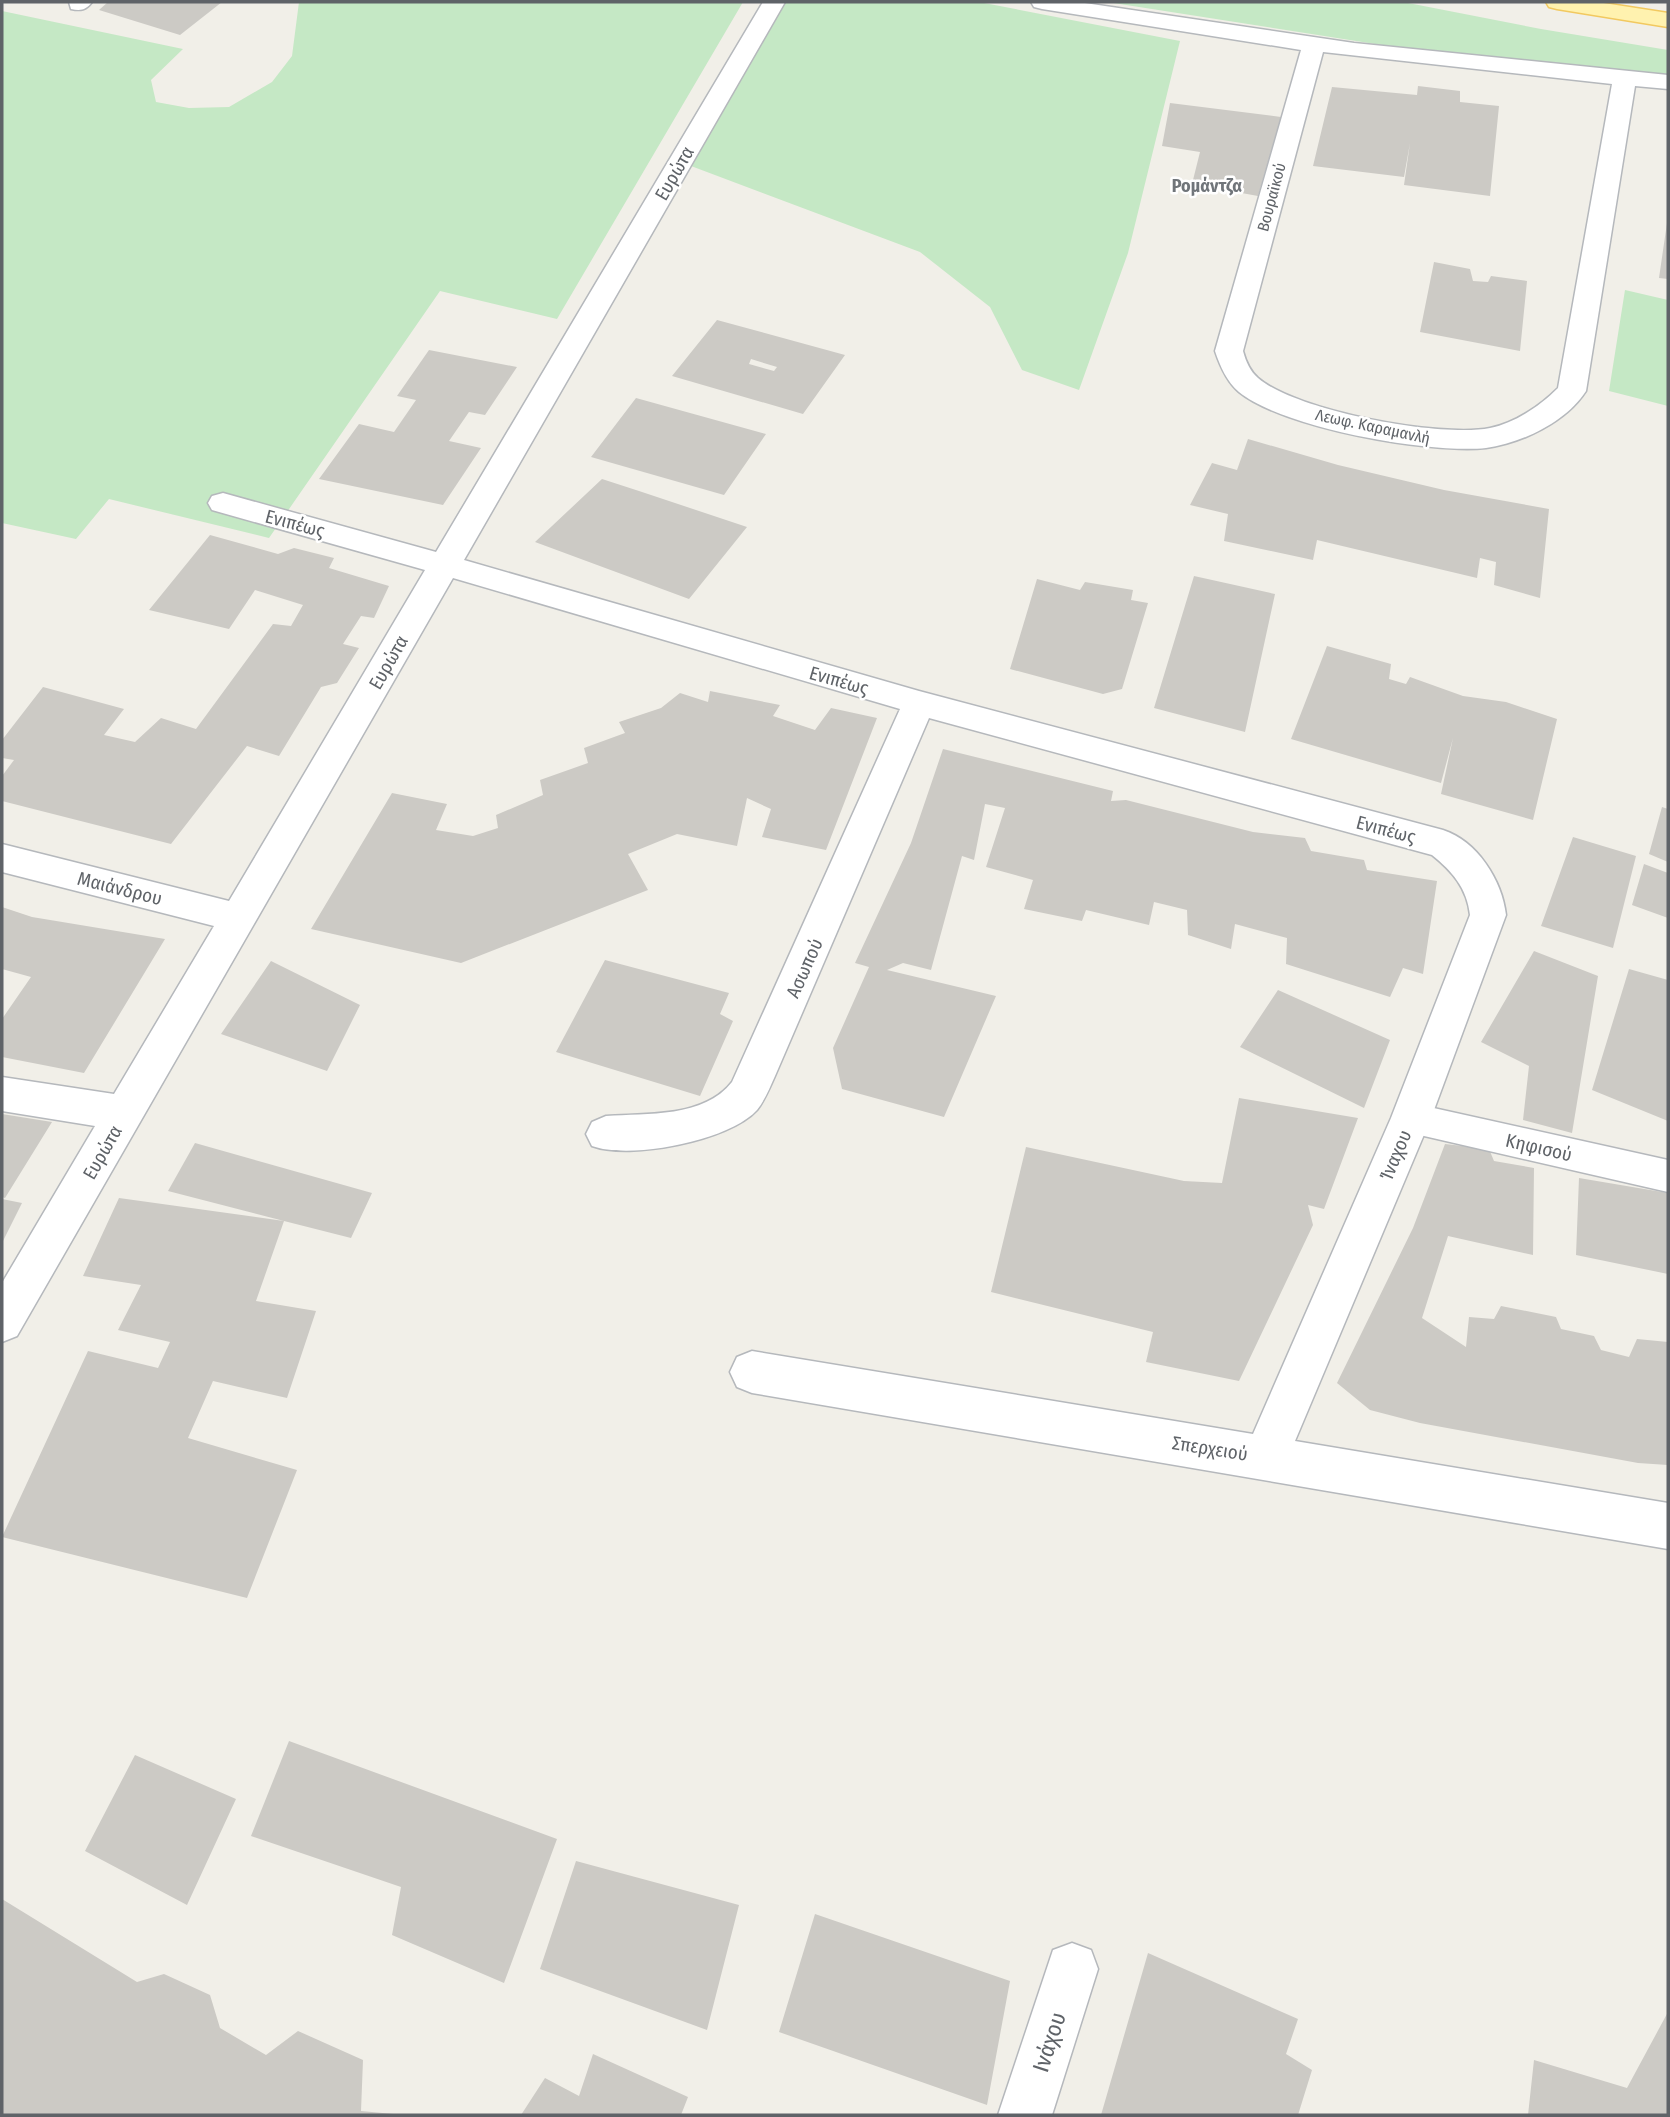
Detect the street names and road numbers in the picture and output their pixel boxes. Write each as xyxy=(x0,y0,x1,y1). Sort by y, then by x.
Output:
street label: Ευρώτα xyxy=(650,142,699,204)
street label: Βουραϊκού xyxy=(1253,161,1290,234)
street label: Λεωφ. Καραμανλή xyxy=(1314,405,1432,448)
street label: Ενιπέως xyxy=(263,505,327,542)
street label: Ευρώτα xyxy=(364,631,413,693)
street label: Ενιπέως xyxy=(807,661,871,700)
street label: Ενιπέως xyxy=(1354,811,1418,848)
street label: Μαιάνδρου xyxy=(75,867,165,910)
street label: Ασωπού xyxy=(781,935,828,1002)
street label: Ευρώτα xyxy=(78,1121,127,1183)
street label: Ίναχου xyxy=(1375,1127,1416,1184)
street label: Κηφισού xyxy=(1503,1129,1574,1166)
street label: Σπερχειού xyxy=(1171,1431,1249,1466)
street label: Ινάχου xyxy=(1026,2008,1072,2076)

